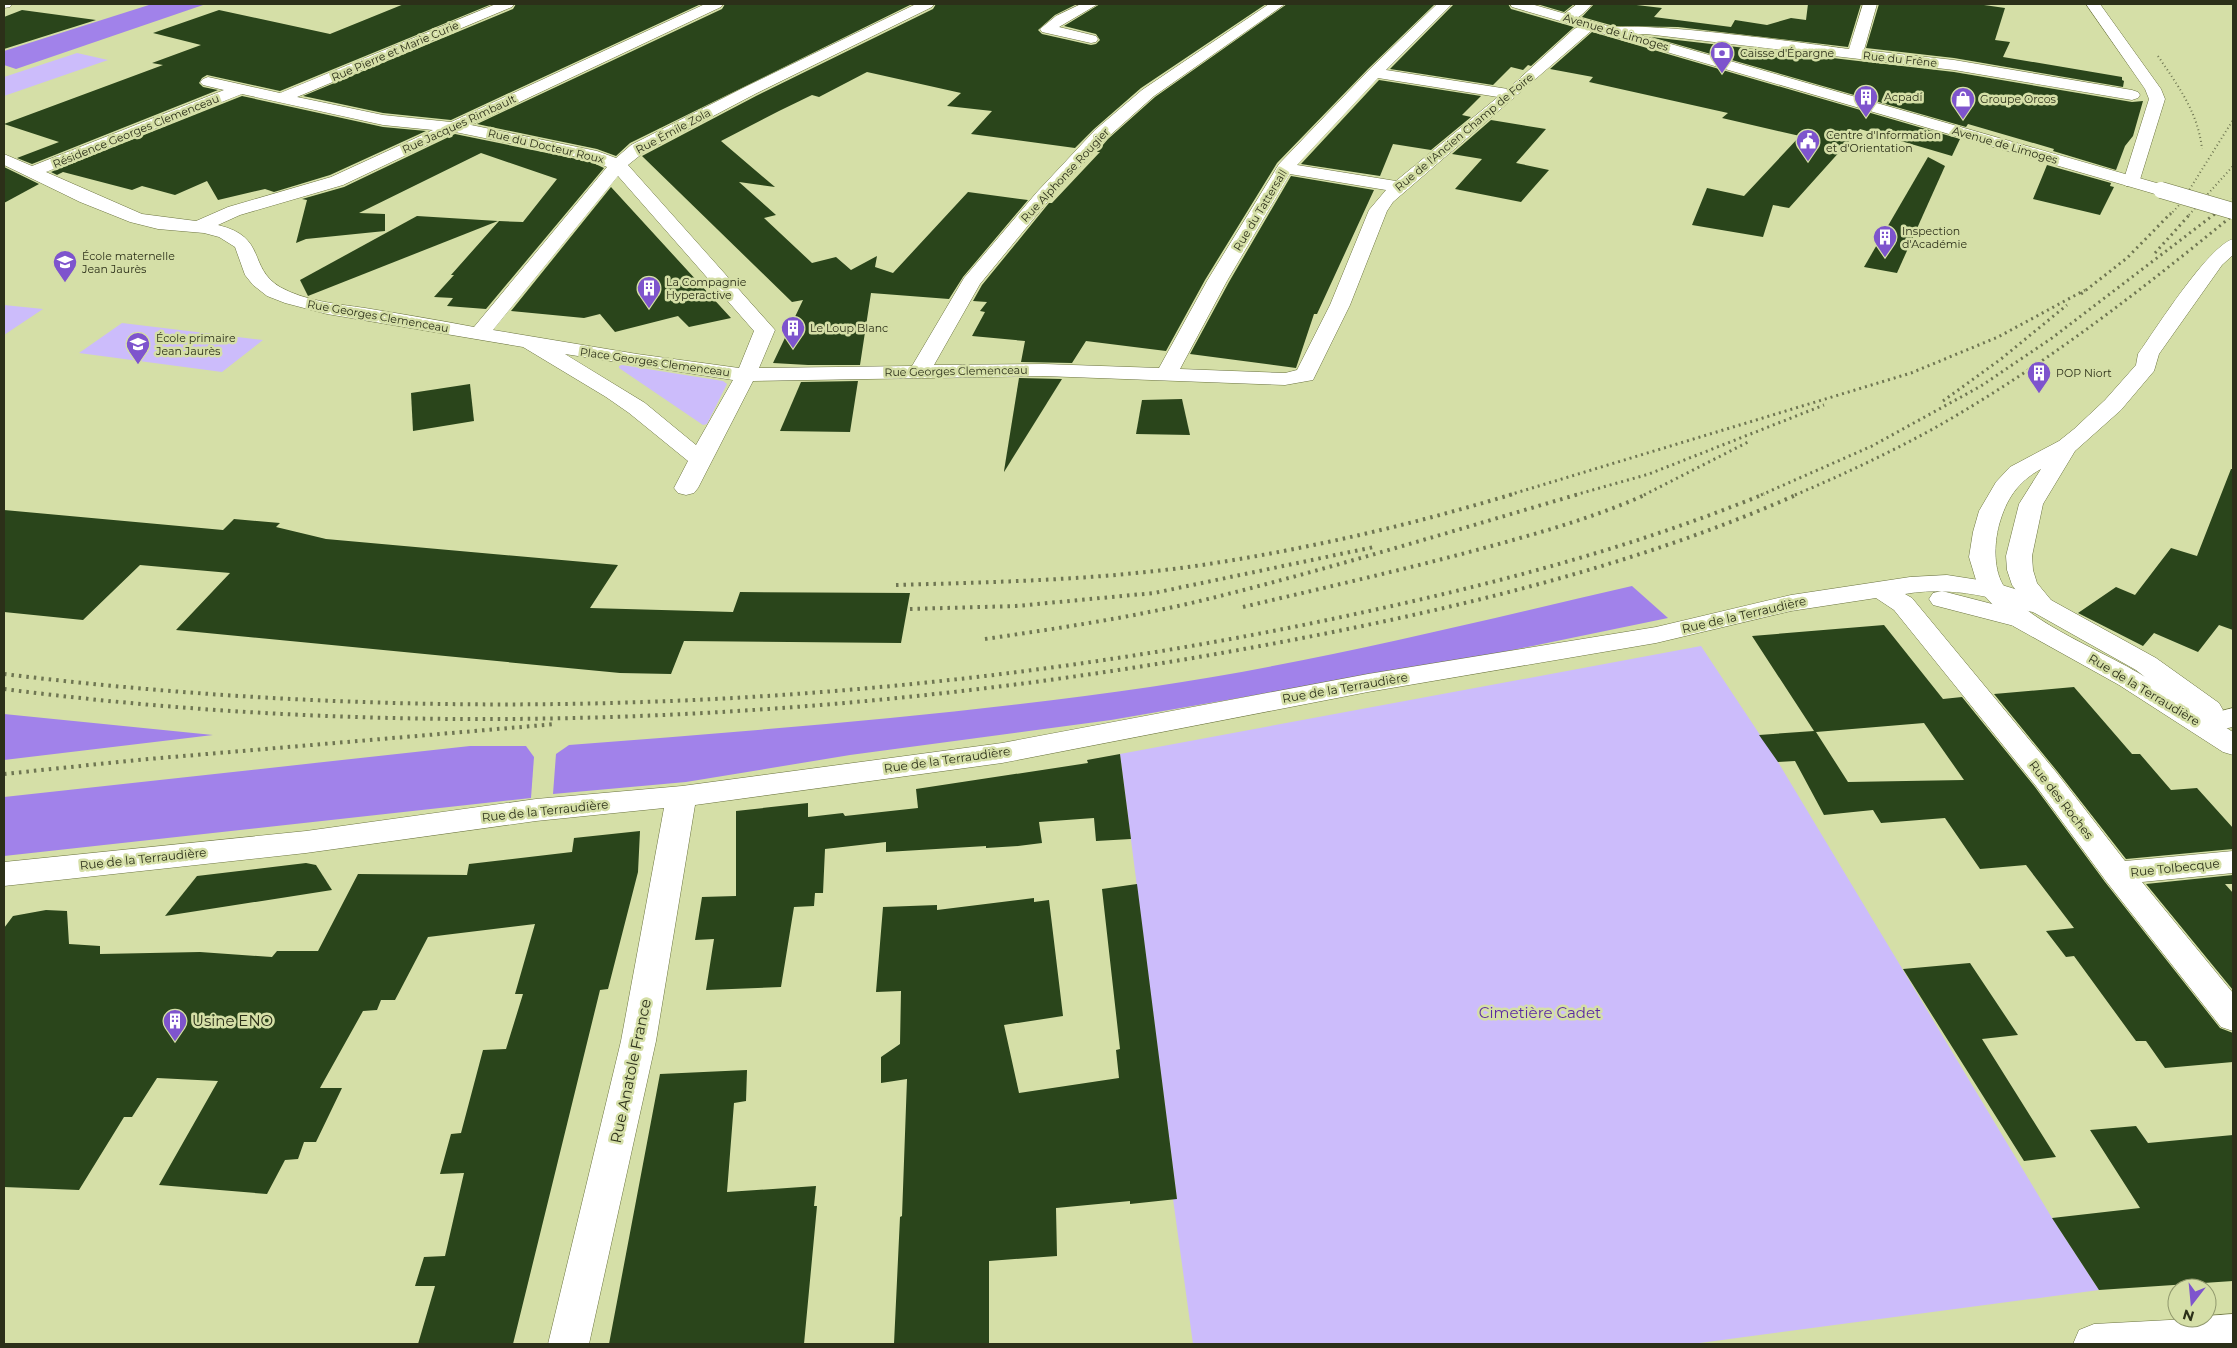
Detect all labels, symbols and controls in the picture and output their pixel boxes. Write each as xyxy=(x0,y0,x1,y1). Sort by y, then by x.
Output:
street label: Avenue de Limoges xyxy=(1562,10,1671,54)
street label: Rue Pierre et Marie Curie xyxy=(329,18,461,84)
bank icon: Caisse d'Épargne xyxy=(1709,40,1735,74)
place label: Caisse d'Épargne xyxy=(1740,46,1835,60)
street label: Rue du Frêne xyxy=(1862,48,1938,70)
street label: Rue de l'Ancien Champ de Foire xyxy=(1392,70,1536,194)
building icon: Acpadi xyxy=(1853,84,1879,118)
shop icon: Groupe Orcos xyxy=(1950,86,1976,120)
place label: Acpadi xyxy=(1884,90,1922,104)
street label: Résidence Georges Clemenceau xyxy=(51,91,221,171)
street label: Rue Jacques Rimbault xyxy=(400,91,519,157)
place label: Groupe Orcos xyxy=(1980,92,2057,106)
street label: Rue Émile Zola xyxy=(633,105,713,157)
street label: Avenue de Limoges xyxy=(1951,123,2060,167)
street label: Rue Alphonse Rougier xyxy=(1018,125,1112,225)
street label: Rue du Docteur Roux xyxy=(487,126,605,166)
public building icon: Centre d'Information et d'Orientation xyxy=(1795,128,1821,162)
place label: Centre d'Information et d'Orientation xyxy=(1826,128,1941,155)
street label: Rue du Tattersall xyxy=(1230,167,1290,253)
building icon: Inspection d'Académie xyxy=(1872,224,1898,258)
place label: Inspection d'Académie xyxy=(1902,224,1967,251)
school or university icon: École maternelle Jean Jaurès xyxy=(52,249,78,283)
place label: École maternelle Jean Jaurès xyxy=(81,249,175,276)
building icon: La Compagnie Hyperactive xyxy=(636,275,662,309)
place label: La Compagnie Hyperactive xyxy=(666,275,747,302)
street label: Rue Georges Clemenceau xyxy=(306,297,450,335)
building icon: Le Loup Blanc xyxy=(780,315,806,349)
place label: Le Loup Blanc xyxy=(810,321,888,335)
school or university icon: École primaire Jean Jaurès xyxy=(125,331,151,365)
place label: École primaire Jean Jaurès xyxy=(155,331,236,358)
street label: Place Georges Clemenceau xyxy=(579,345,731,379)
building icon: POP Niort xyxy=(2026,360,2052,394)
street label: Rue Georges Clemenceau xyxy=(884,363,1028,379)
place label: POP Niort xyxy=(2056,366,2112,380)
street label: Rue de la Terraudière xyxy=(1680,593,1808,636)
street label: Rue de la Terraudière xyxy=(2086,650,2203,729)
street label: Rue de la Terraudière xyxy=(1281,669,1409,706)
street label: Rue de la Terraudière xyxy=(883,743,1011,776)
street label: Rue des Roches xyxy=(2026,757,2097,842)
street label: Rue de la Terraudière xyxy=(481,796,609,825)
street label: Rue de la Terraudière xyxy=(79,844,207,873)
street label: Rue Tolbecque xyxy=(2130,855,2220,880)
street label: Rue Anatole France xyxy=(606,997,655,1145)
park label: Cimetière Cadet xyxy=(1479,1003,1601,1022)
building icon: Usine ENO xyxy=(162,1008,188,1042)
place label: Usine ENO xyxy=(192,1011,273,1030)
north arrow xyxy=(2167,1278,2217,1328)
text: N xyxy=(2180,1305,2196,1326)

